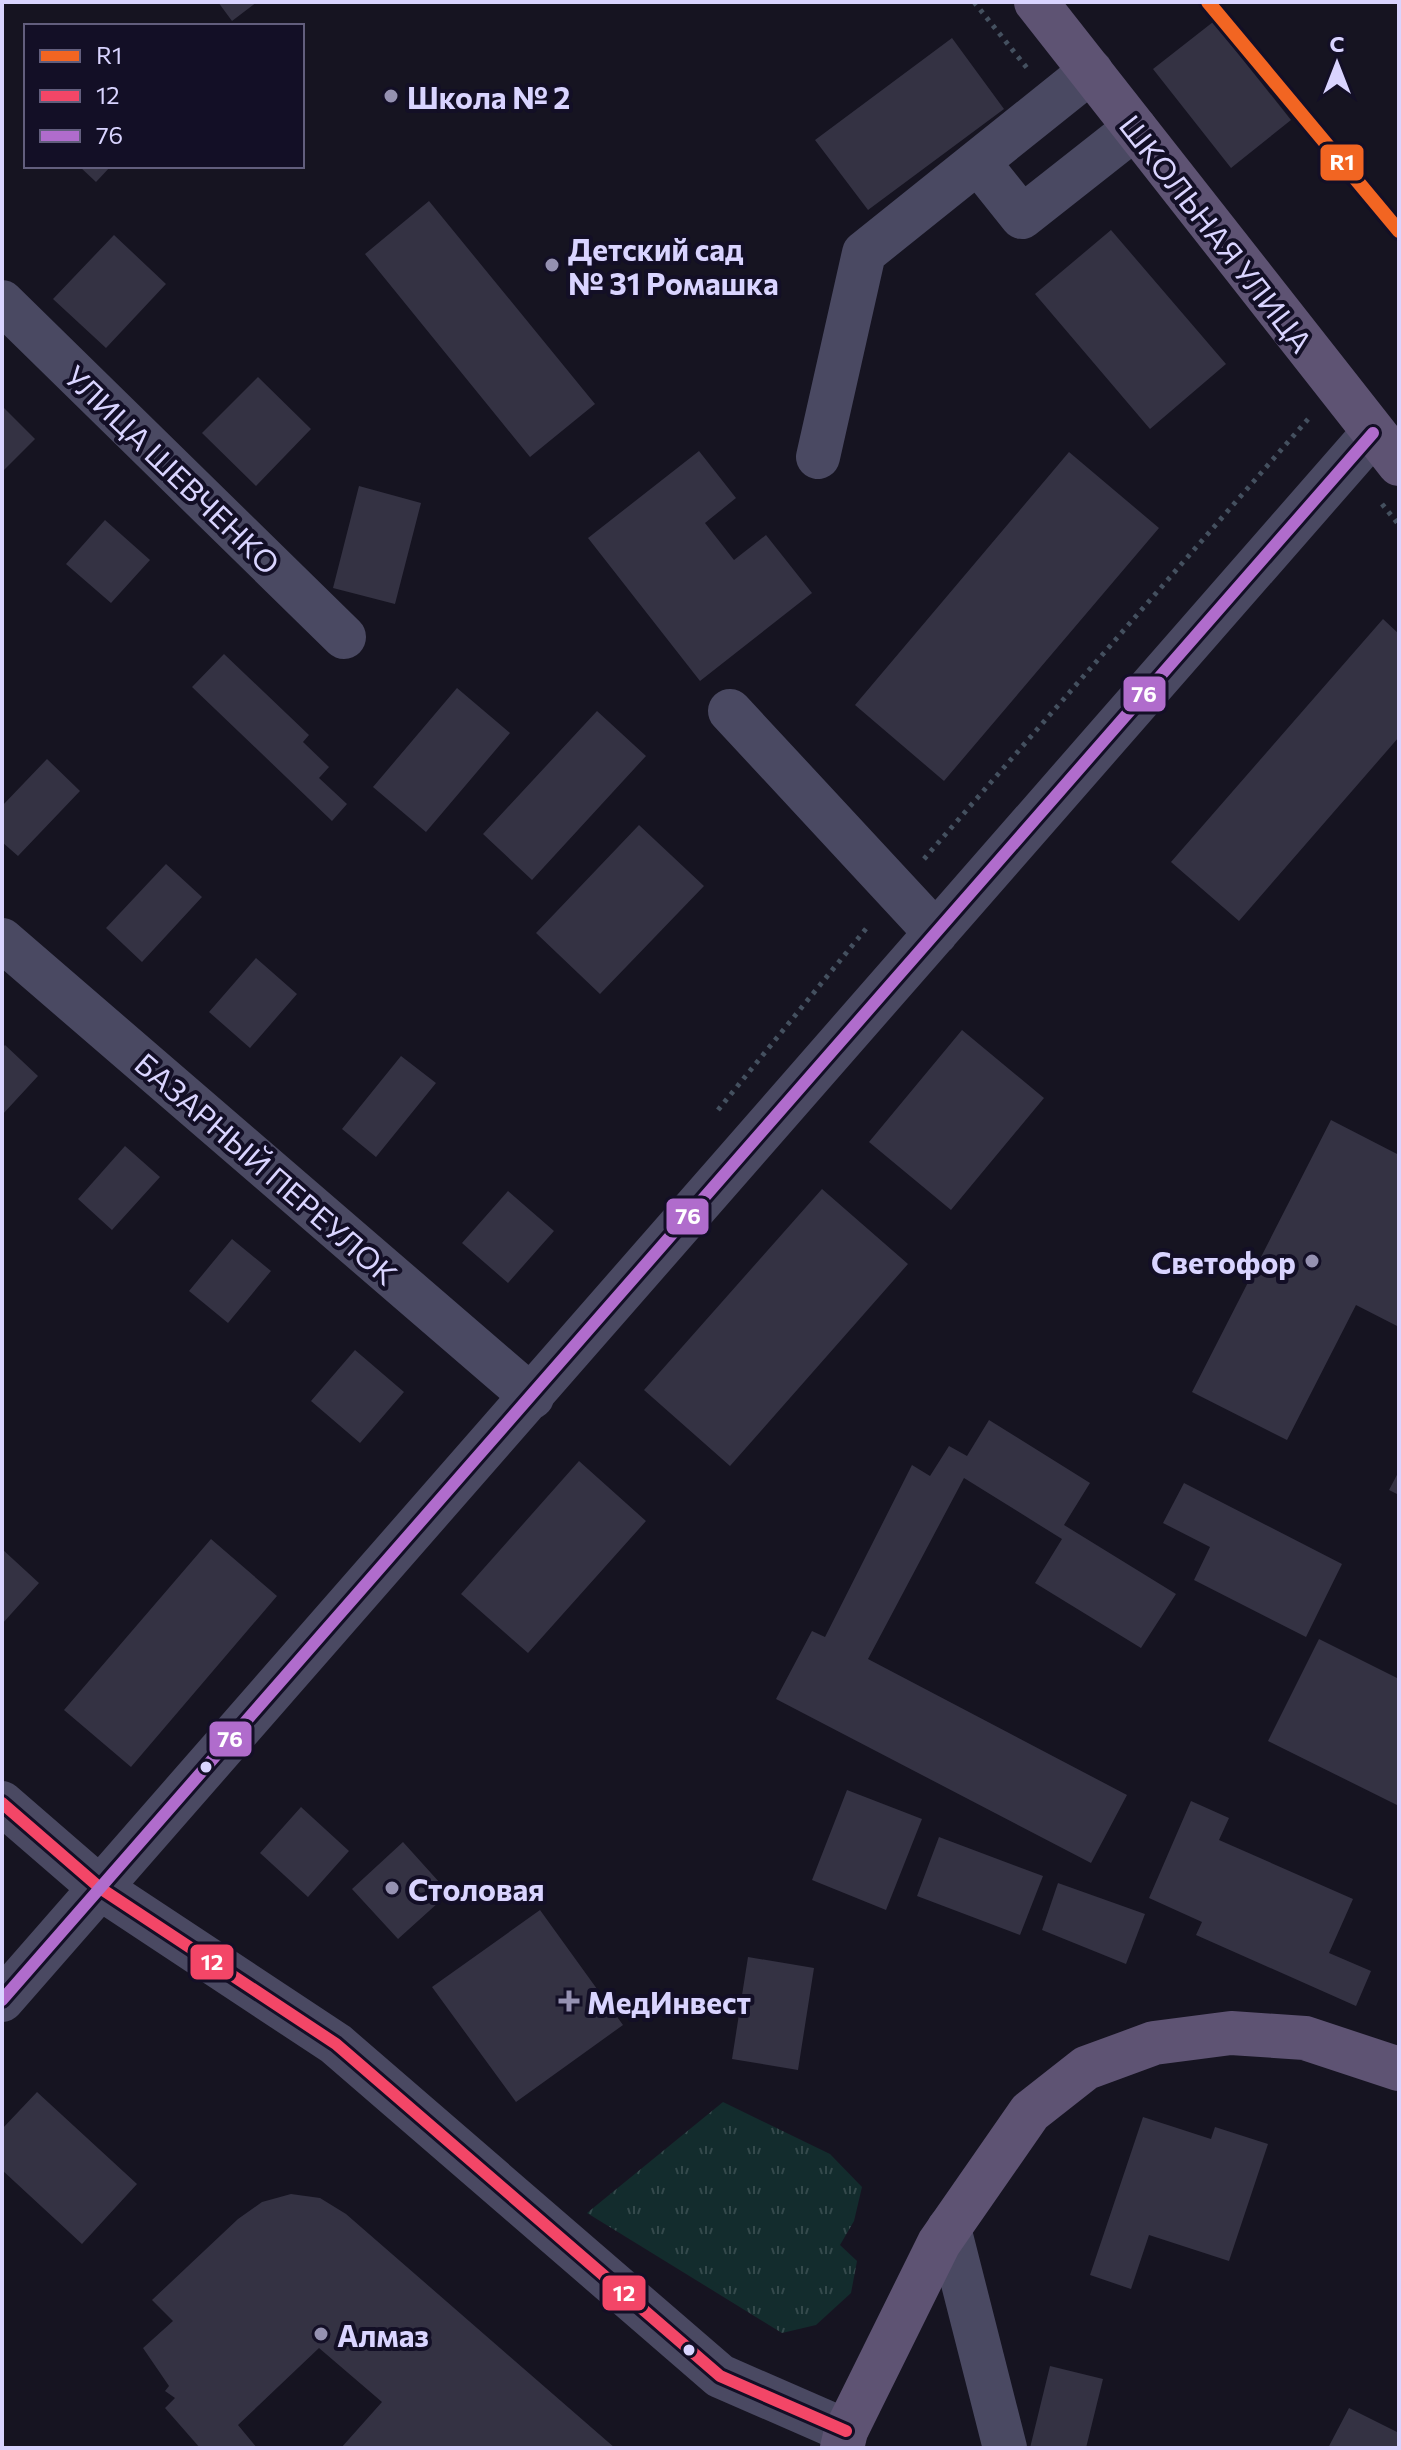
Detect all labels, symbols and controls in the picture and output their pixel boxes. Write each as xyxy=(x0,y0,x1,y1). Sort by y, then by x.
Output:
legend xyxy=(24,24,304,168)
north arrow xyxy=(1297,24,1377,104)
text: С xyxy=(1329,30,1345,57)
text: R1 xyxy=(96,40,122,69)
place label: Школа № 2 xyxy=(407,78,570,115)
text: 12 xyxy=(96,80,120,109)
marker: Школа № 2 xyxy=(382,87,400,105)
street label: ШКОЛЬНАЯ УЛИЦА xyxy=(1113,107,1321,359)
text: 76 xyxy=(96,120,123,149)
line badge: R1 xyxy=(1319,143,1365,182)
text: R1 xyxy=(1329,148,1355,175)
place label: Детский сад № 31 Ромашка xyxy=(568,230,779,301)
marker: Детский сад № 31 Ромашка xyxy=(543,256,561,274)
street label: УЛИЦА ШЕВЧЕНКО xyxy=(58,357,288,581)
line badge: 76 xyxy=(1122,675,1167,713)
text: 76 xyxy=(1131,680,1157,707)
street label: БАЗАРНЫЙ ПЕРЕУЛОК xyxy=(128,1044,406,1292)
line badge: 76 xyxy=(665,1197,710,1236)
text: 76 xyxy=(675,1202,701,1229)
place label: Светофор xyxy=(1151,1243,1296,1280)
marker: Светофор xyxy=(1303,1252,1321,1270)
line badge: 76 xyxy=(208,1720,253,1758)
text: 76 xyxy=(217,1725,243,1752)
unlabelled marker xyxy=(198,1759,214,1775)
place label: Столовая xyxy=(408,1870,545,1907)
marker: Столовая xyxy=(383,1879,401,1897)
line badge: 12 xyxy=(189,1943,235,1981)
text: 12 xyxy=(201,1948,223,1975)
place label: МедИнвест xyxy=(587,1983,751,2020)
marker: МедИнвест xyxy=(558,1990,580,2012)
line badge: 12 xyxy=(601,2274,647,2312)
text: 12 xyxy=(613,2279,635,2306)
place label: Алмаз xyxy=(337,2316,429,2353)
marker: Алмаз xyxy=(312,2325,330,2343)
unlabelled marker xyxy=(681,2342,697,2358)

